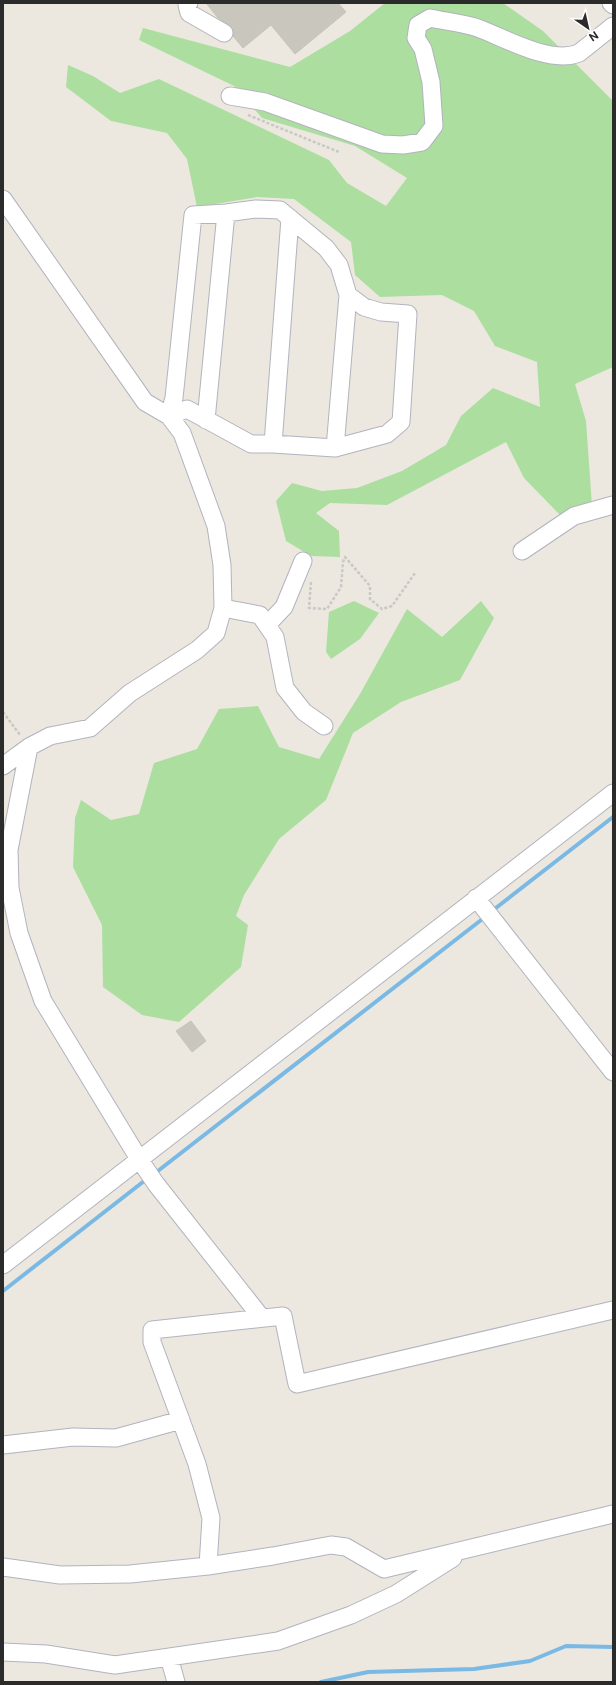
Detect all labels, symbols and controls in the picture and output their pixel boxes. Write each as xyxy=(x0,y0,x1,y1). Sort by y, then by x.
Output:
north arrow xyxy=(568,8,608,48)
text: N xyxy=(587,29,601,44)

